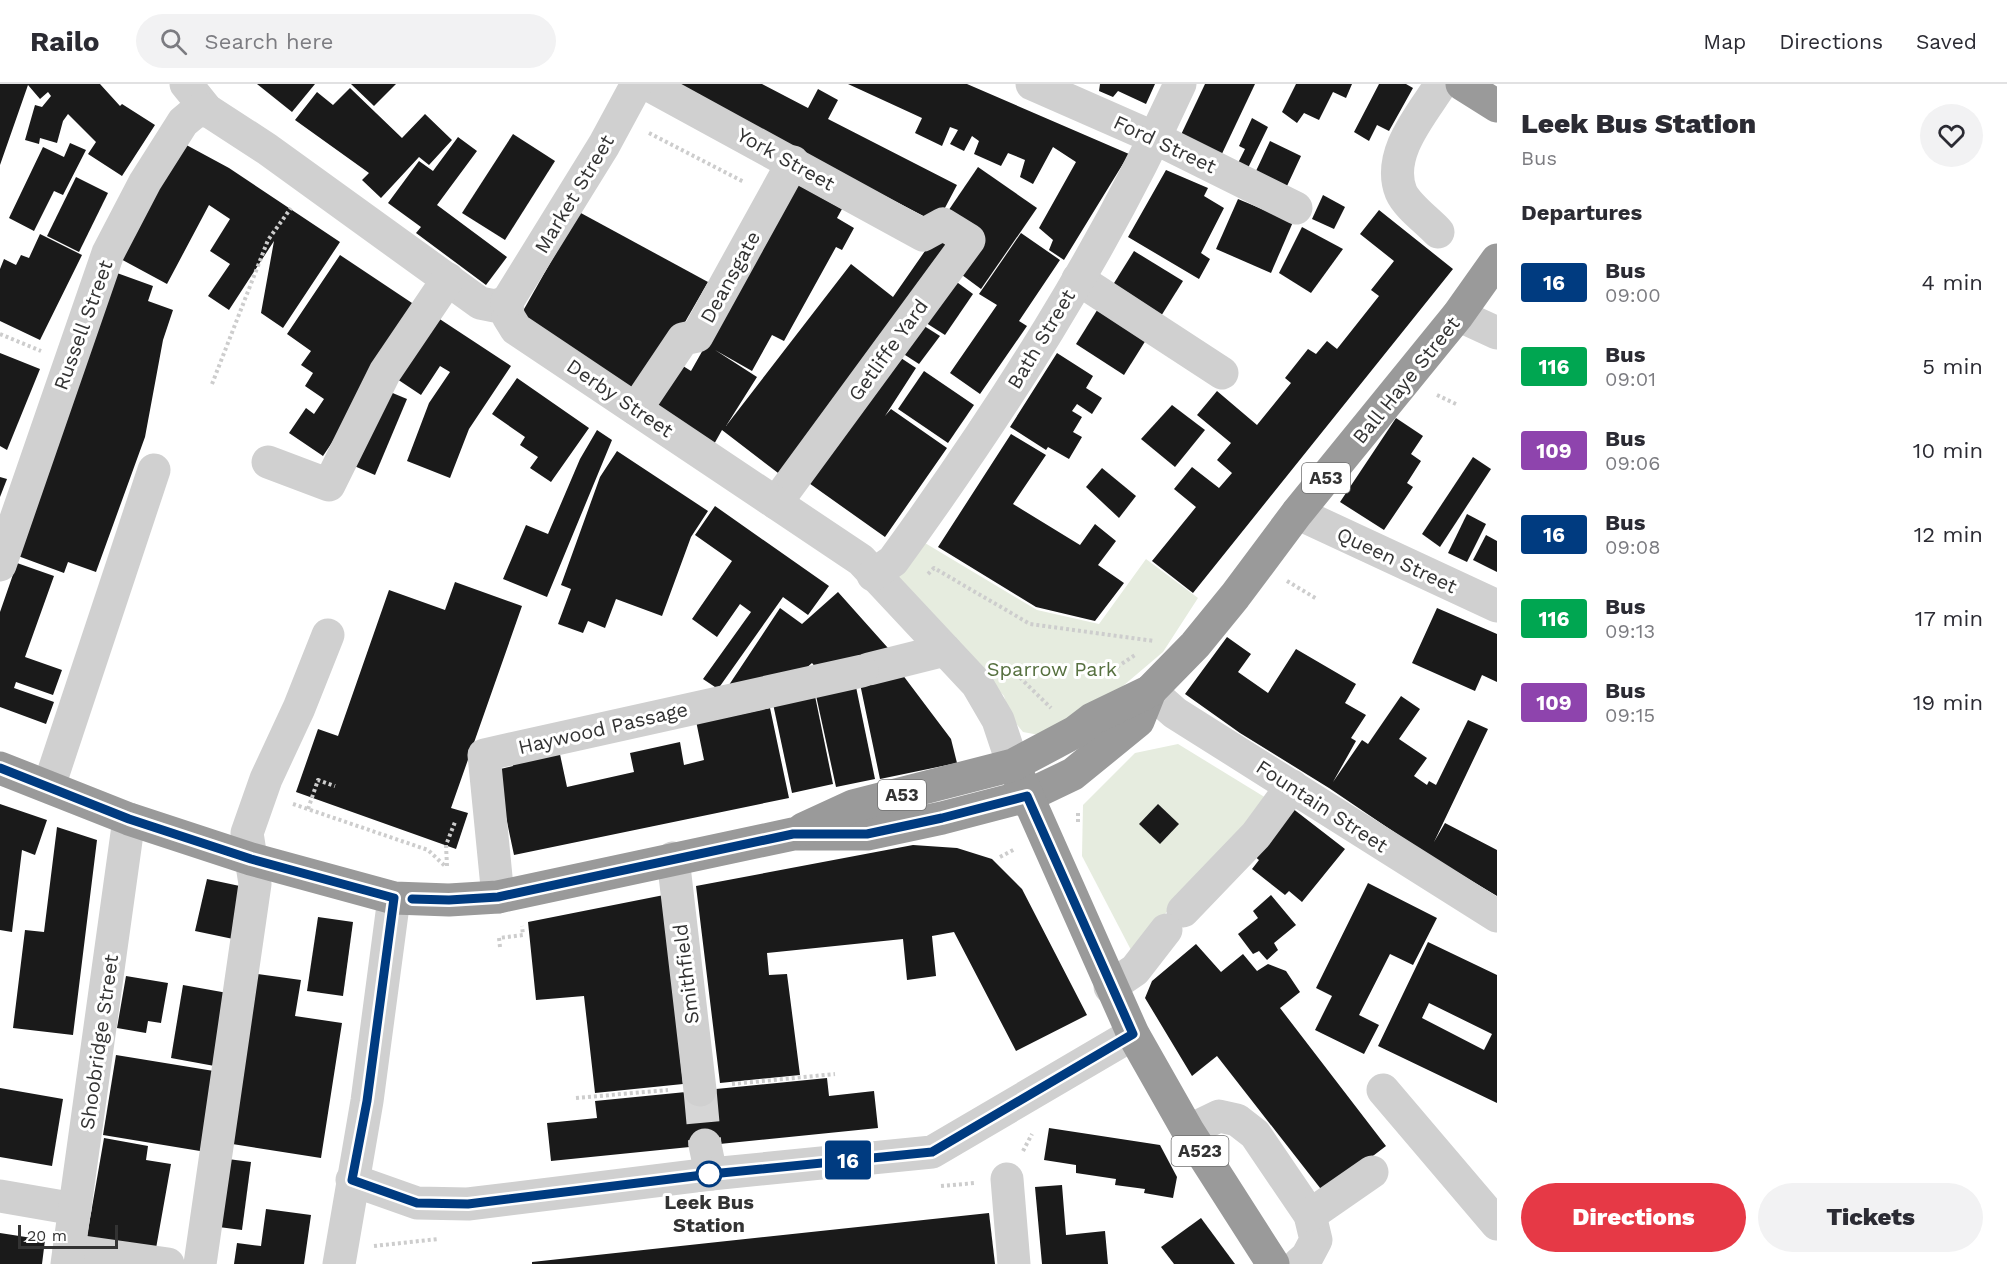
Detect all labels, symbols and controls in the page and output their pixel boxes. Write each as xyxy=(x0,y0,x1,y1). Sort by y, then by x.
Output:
search box xyxy=(136,14,556,68)
text: Railo xyxy=(30,25,100,58)
icon: search xyxy=(157,25,190,58)
text: Search here xyxy=(205,29,334,54)
text: Map xyxy=(1703,29,1746,54)
text: Directions xyxy=(1779,29,1883,54)
text: Saved xyxy=(1916,29,1977,54)
button: heart xyxy=(1920,104,1983,167)
text: Leek Bus Station xyxy=(1521,107,1756,140)
street label: Ford Street xyxy=(1110,110,1221,178)
street label: York Street xyxy=(733,122,840,196)
street label: Market Street xyxy=(529,130,619,258)
text: Bus xyxy=(1521,146,1557,170)
text: Departures xyxy=(1521,200,1642,225)
street label: Deansgate xyxy=(695,227,765,327)
street label: Russell Street xyxy=(48,256,118,393)
text: Bus xyxy=(1605,258,1645,283)
text: 16 xyxy=(1543,270,1565,295)
text: 4 min xyxy=(1922,270,1983,295)
text: 09:00 xyxy=(1605,283,1661,307)
street label: Bath Street xyxy=(1002,284,1080,393)
street label: Getliffe Yard xyxy=(843,294,933,406)
street label: Ball Haye Street xyxy=(1347,311,1465,449)
text: Bus xyxy=(1605,342,1645,367)
street label: Derby Street xyxy=(562,354,678,443)
text: 116 xyxy=(1538,354,1570,379)
text: 5 min xyxy=(1922,354,1983,379)
text: 09:01 xyxy=(1605,367,1656,391)
text: Bus xyxy=(1605,426,1645,451)
text: 109 xyxy=(1536,438,1572,463)
text: 10 min xyxy=(1913,438,1983,463)
text: 09:06 xyxy=(1605,451,1660,475)
road number: A53 xyxy=(1302,463,1350,493)
text: Bus xyxy=(1605,510,1645,535)
street label: Queen Street xyxy=(1333,522,1461,599)
text: 16 xyxy=(1543,522,1565,547)
text: 12 min xyxy=(1914,522,1983,547)
text: 09:08 xyxy=(1605,535,1660,559)
text: Bus xyxy=(1605,594,1645,619)
text: 116 xyxy=(1538,606,1570,631)
text: 17 min xyxy=(1915,606,1983,631)
text: 09:13 xyxy=(1605,619,1655,643)
park label: Sparrow Park xyxy=(987,657,1117,681)
text: Bus xyxy=(1605,678,1645,703)
text: 109 xyxy=(1536,690,1572,715)
text: 19 min xyxy=(1913,690,1983,715)
street label: Haywood Passage xyxy=(516,697,690,759)
text: 09:15 xyxy=(1605,703,1655,727)
street label: Fountain Street xyxy=(1252,755,1393,858)
road number: A53 xyxy=(878,780,926,810)
street label: Smithfield xyxy=(668,922,704,1026)
street label: Shoobridge Street xyxy=(75,952,123,1131)
road number: A523 xyxy=(1172,1136,1228,1166)
line badge: 16 xyxy=(821,1140,875,1180)
text: 16 xyxy=(837,1148,859,1173)
marker: Leek Bus Station xyxy=(696,1161,722,1187)
button: Directions xyxy=(1521,1183,1746,1252)
button: Tickets xyxy=(1758,1183,1983,1252)
place label: Leek Bus Station xyxy=(664,1190,754,1237)
scale bar xyxy=(18,1222,118,1250)
text: 20 m xyxy=(27,1226,67,1245)

